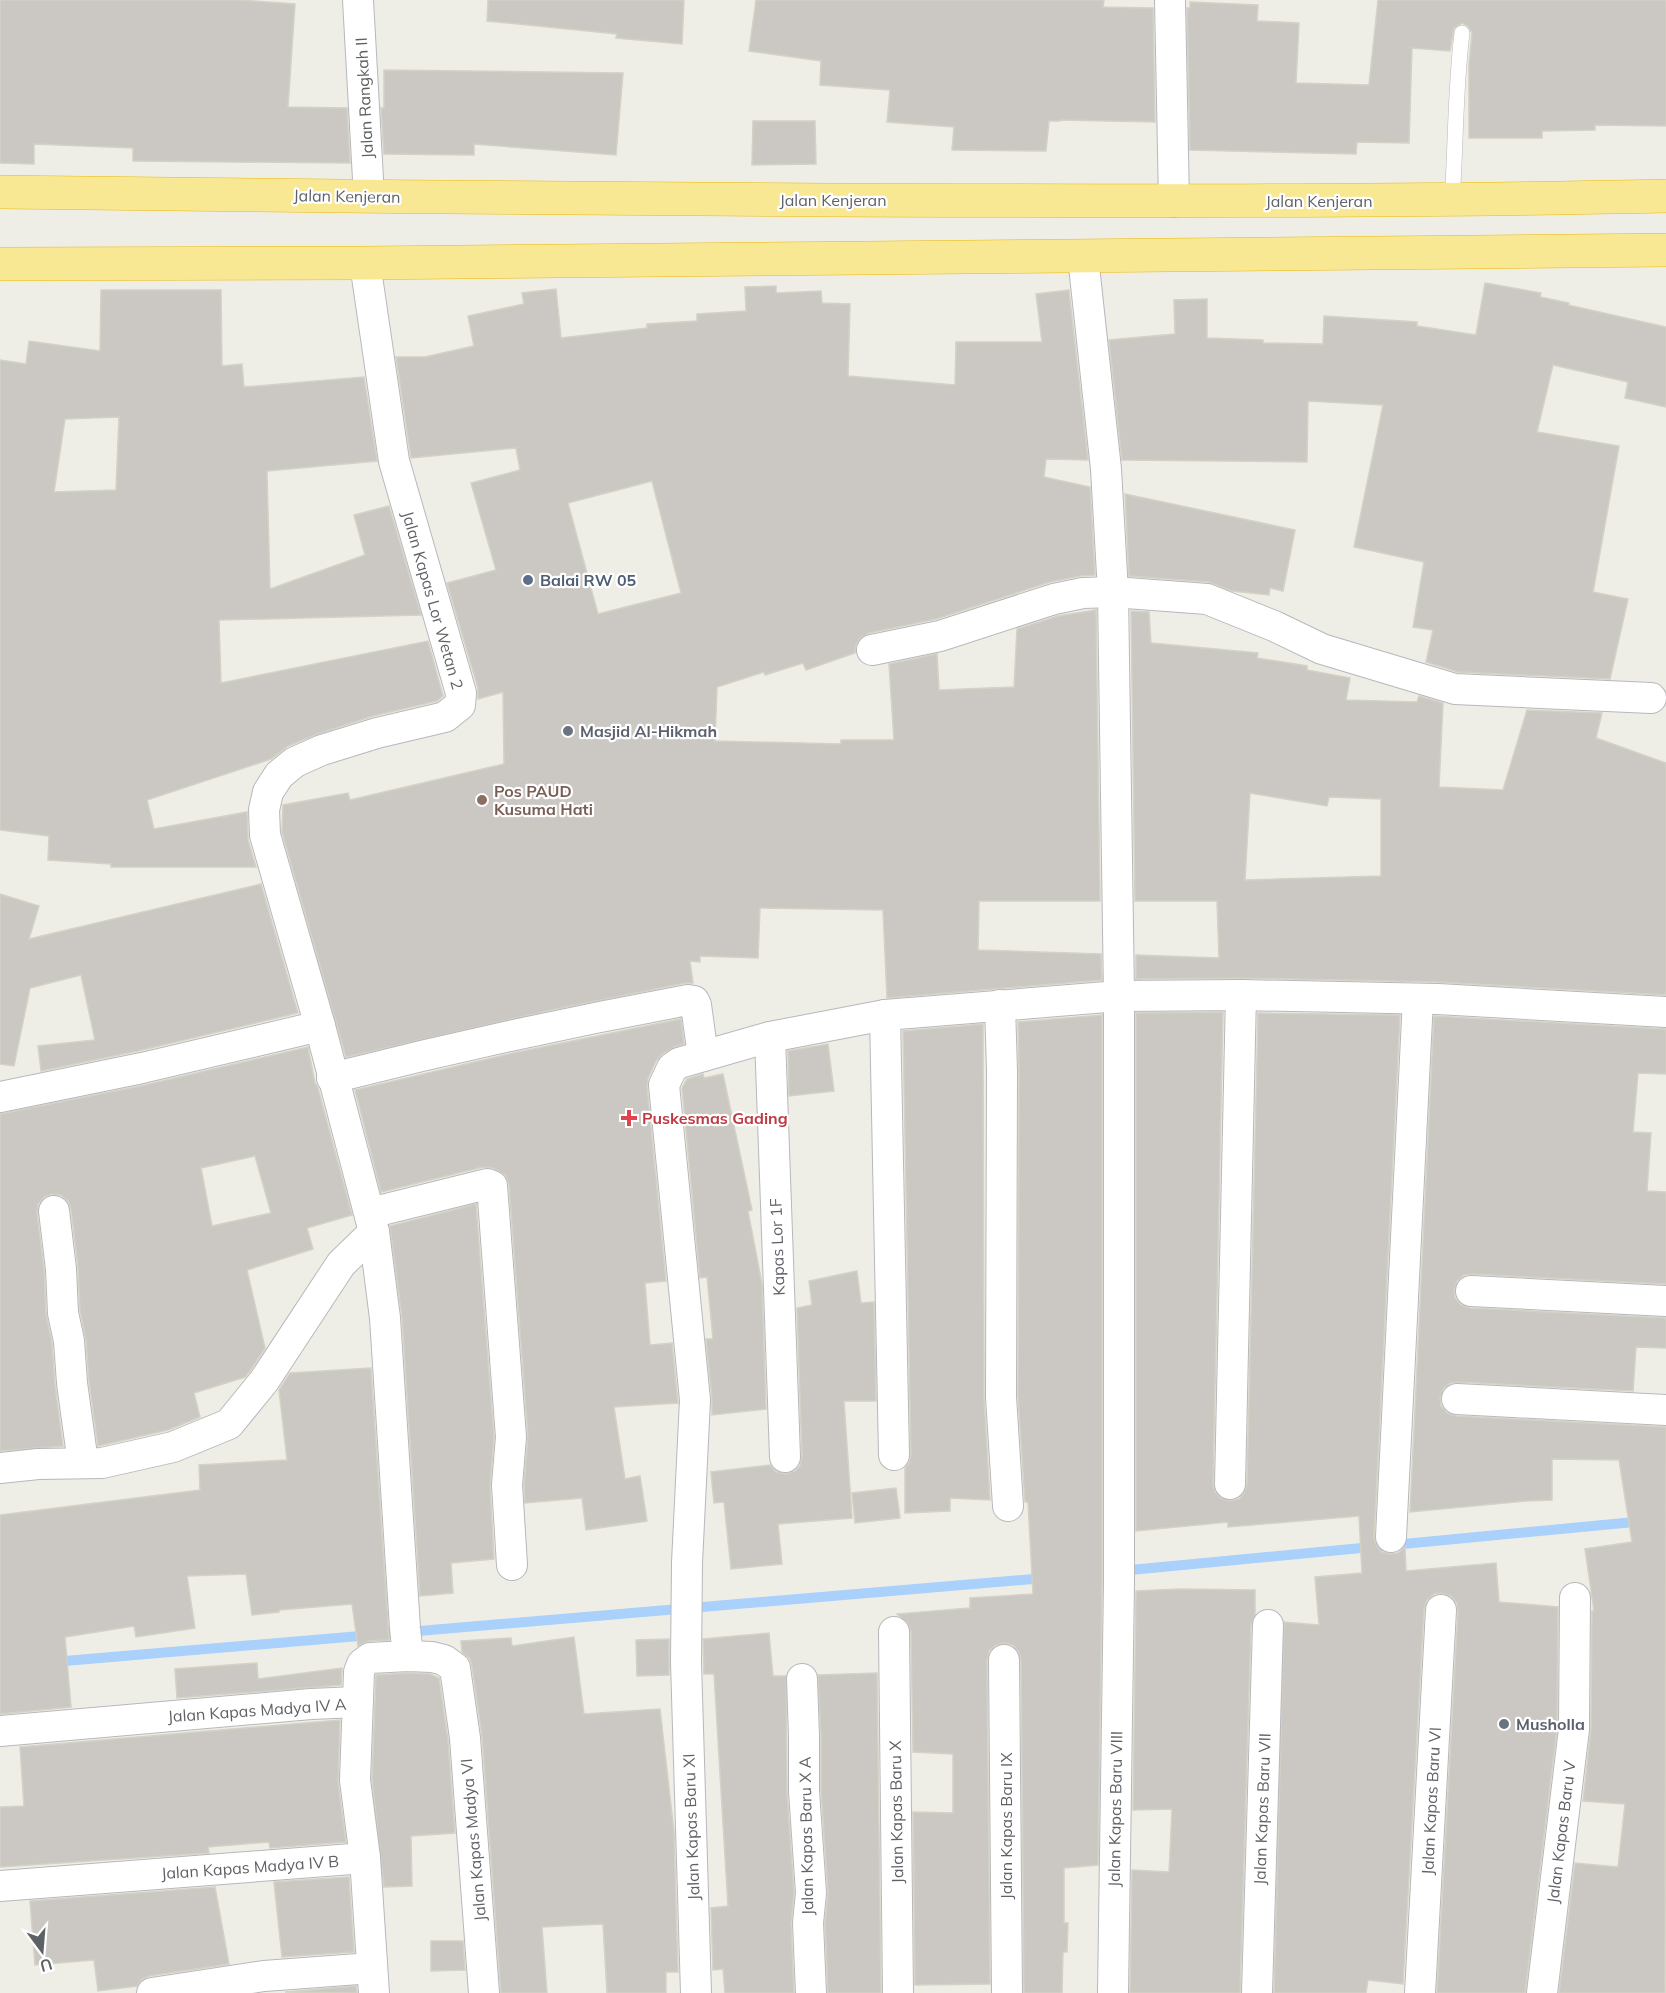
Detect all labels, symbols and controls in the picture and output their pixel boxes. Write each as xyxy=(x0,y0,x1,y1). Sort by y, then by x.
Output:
street label: Jalan Rangkah II xyxy=(351,37,377,159)
street label: Jalan Kenjeran xyxy=(293,185,401,207)
street label: Jalan Kenjeran xyxy=(779,190,887,210)
street label: Jalan Kenjeran xyxy=(1265,191,1373,211)
street label: Jalan Kapas Lor Wetan 2 xyxy=(398,509,468,691)
place label: Balai RW 05 xyxy=(540,570,637,590)
marker: Balai RW 05 xyxy=(521,573,535,587)
place label: Masjid Al-Hikmah xyxy=(580,721,717,741)
marker: Masjid Al-Hikmah xyxy=(561,724,575,738)
place label: Pos PAUD Kusuma Hati xyxy=(494,781,593,819)
marker: Pos PAUD Kusuma Hati xyxy=(475,793,489,807)
place label: Puskesmas Gading xyxy=(642,1108,788,1128)
marker: Puskesmas Gading xyxy=(620,1109,638,1127)
street label: Kapas Lor 1F xyxy=(765,1198,789,1296)
street label: Jalan Kapas Madya IV A xyxy=(167,1694,347,1726)
place label: Musholla xyxy=(1516,1714,1585,1734)
marker: Musholla xyxy=(1497,1717,1511,1731)
street label: Jalan Kapas Baru VI xyxy=(1417,1727,1445,1875)
street label: Jalan Kapas Baru VIII xyxy=(1104,1731,1126,1887)
street label: Jalan Kapas Baru VII xyxy=(1249,1733,1275,1885)
street label: Jalan Kapas Baru X xyxy=(885,1740,907,1884)
street label: Jalan Kapas Baru IX xyxy=(996,1752,1016,1900)
street label: Jalan Kapas Baru XI xyxy=(678,1753,704,1901)
street label: Jalan Kapas Baru X A xyxy=(795,1756,817,1916)
street label: Jalan Kapas Madya VI xyxy=(456,1758,490,1922)
street label: Jalan Kapas Baru V xyxy=(1542,1759,1580,1905)
street label: Jalan Kapas Madya IV B xyxy=(160,1851,340,1883)
north arrow xyxy=(12,1921,72,1981)
text: U xyxy=(38,1954,55,1977)

